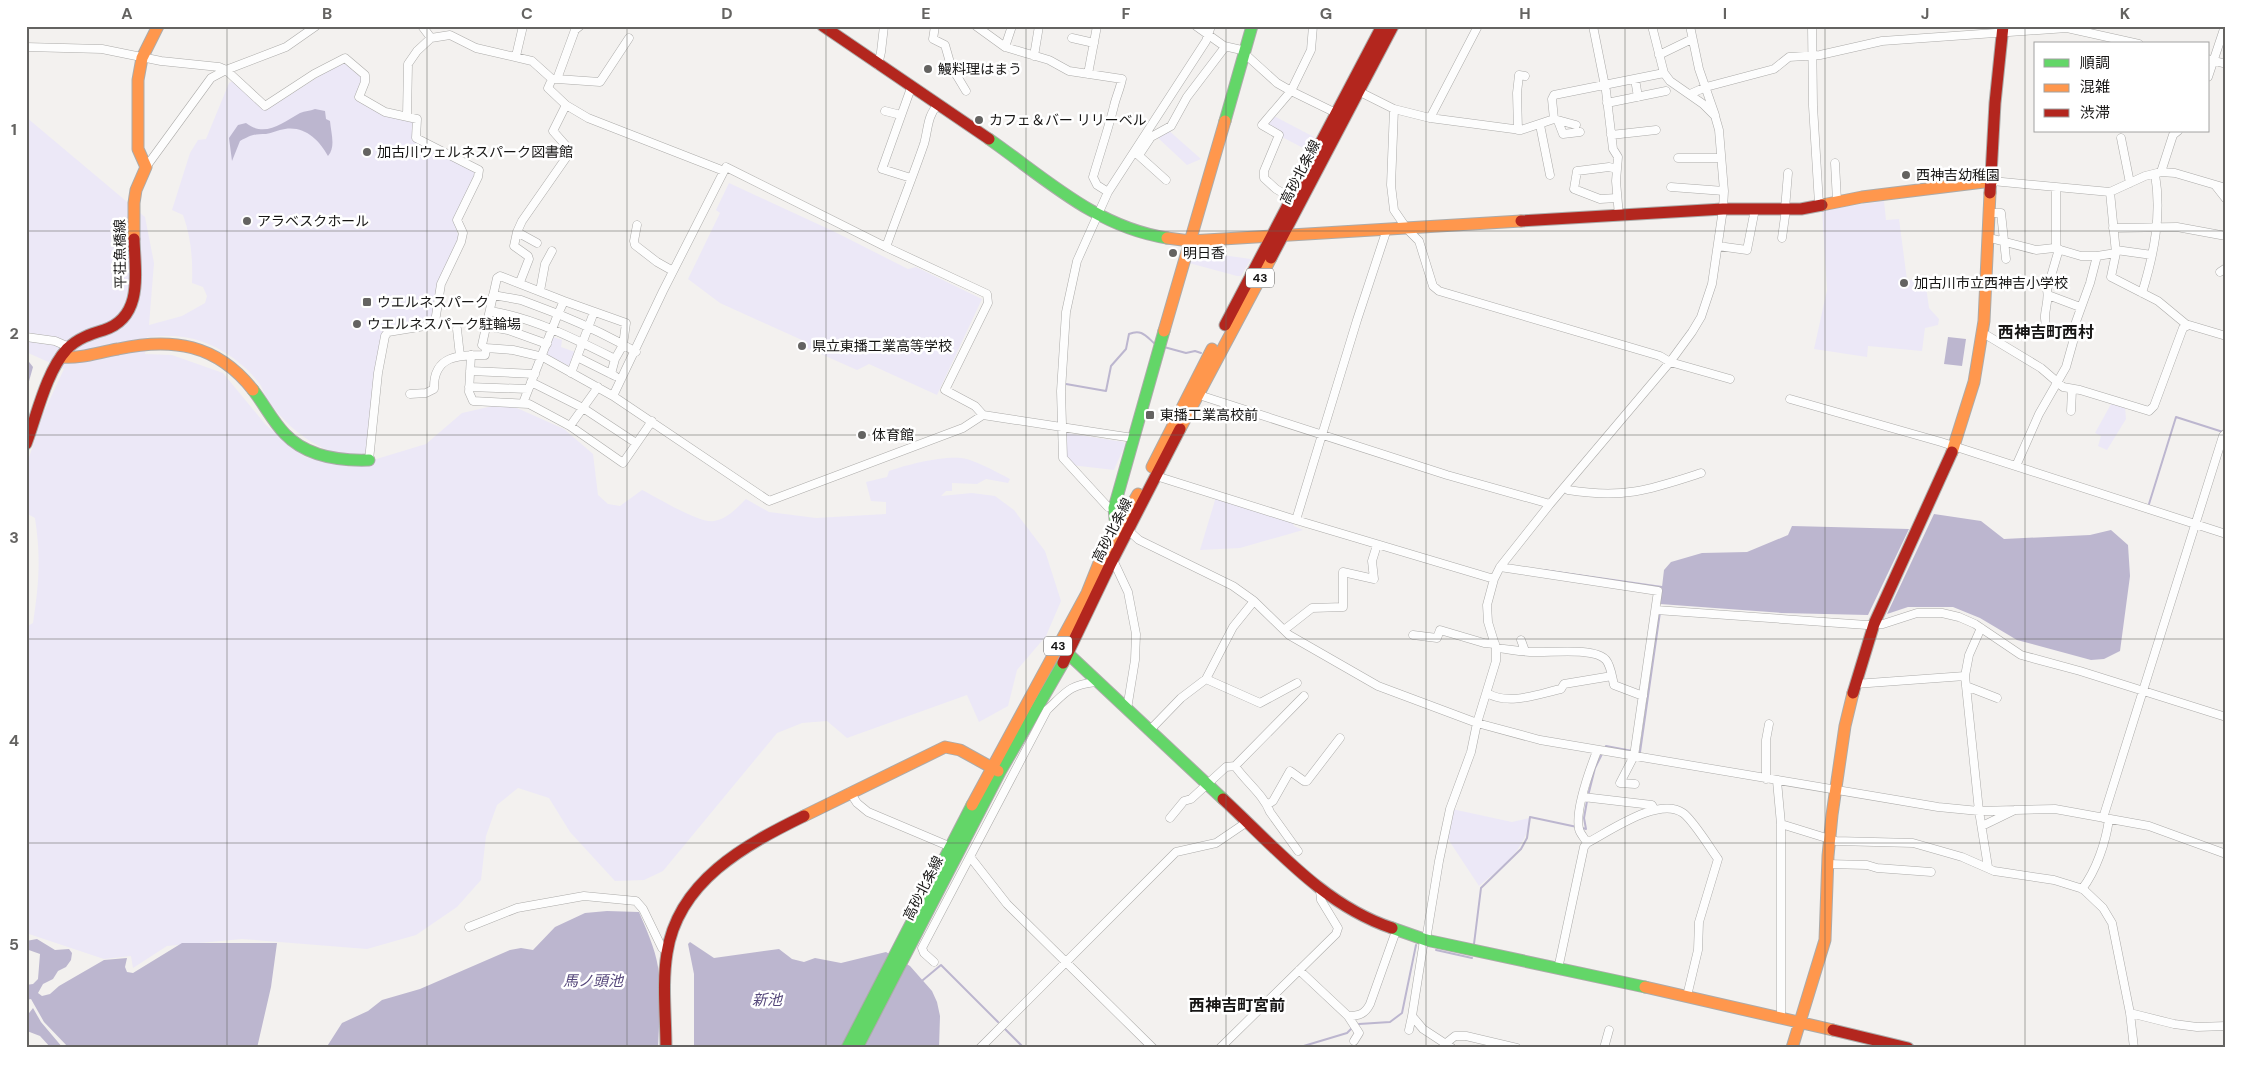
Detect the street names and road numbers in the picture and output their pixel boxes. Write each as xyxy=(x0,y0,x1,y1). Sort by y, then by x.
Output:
street label: 高砂北条線 xyxy=(1276,137,1324,207)
street label: 平荘魚橋線 xyxy=(110,219,130,289)
road number: 43 xyxy=(1246,268,1274,288)
street label: 高砂北条線 xyxy=(1088,495,1136,565)
road number: 43 xyxy=(1044,636,1072,656)
street label: 高砂北条線 xyxy=(899,853,947,923)

